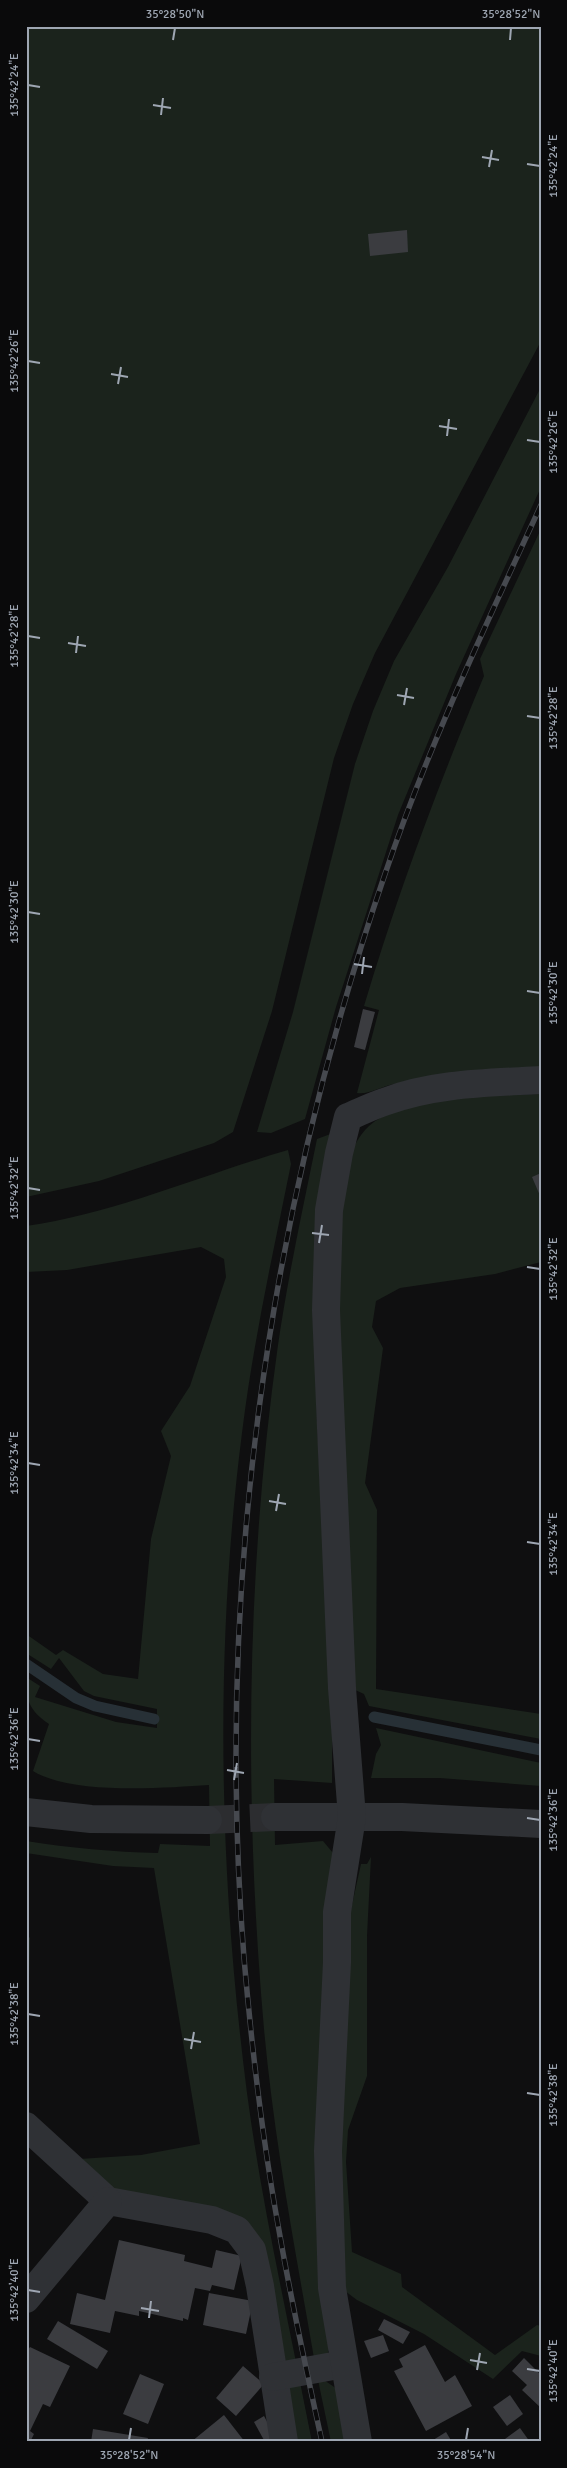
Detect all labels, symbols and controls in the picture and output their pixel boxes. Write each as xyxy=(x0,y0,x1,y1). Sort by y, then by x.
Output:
text: 35°28'50"N xyxy=(146,7,204,22)
text: 35°28'52"N xyxy=(482,7,540,22)
text: 135°42'24"E xyxy=(7,53,22,117)
text: 135°42'24"E xyxy=(546,134,561,198)
text: 135°42'26"E xyxy=(7,329,22,393)
text: 135°42'26"E xyxy=(546,410,561,474)
text: 135°42'28"E xyxy=(7,604,22,668)
text: 135°42'28"E xyxy=(546,686,561,750)
text: 135°42'30"E xyxy=(7,880,22,944)
text: 135°42'30"E xyxy=(546,961,561,1025)
text: 135°42'32"E xyxy=(7,1156,22,1220)
text: 135°42'32"E xyxy=(546,1237,561,1301)
text: 135°42'34"E xyxy=(7,1431,22,1495)
text: 135°42'34"E xyxy=(546,1512,561,1576)
text: 135°42'36"E xyxy=(7,1707,22,1771)
text: 135°42'36"E xyxy=(546,1788,561,1852)
text: 135°42'38"E xyxy=(7,1982,22,2046)
text: 135°42'38"E xyxy=(546,2063,561,2127)
text: 135°42'40"E xyxy=(7,2258,22,2322)
text: 135°42'40"E xyxy=(546,2339,561,2403)
text: 35°28'52"N xyxy=(100,2448,158,2463)
text: 35°28'54"N xyxy=(437,2448,495,2463)

